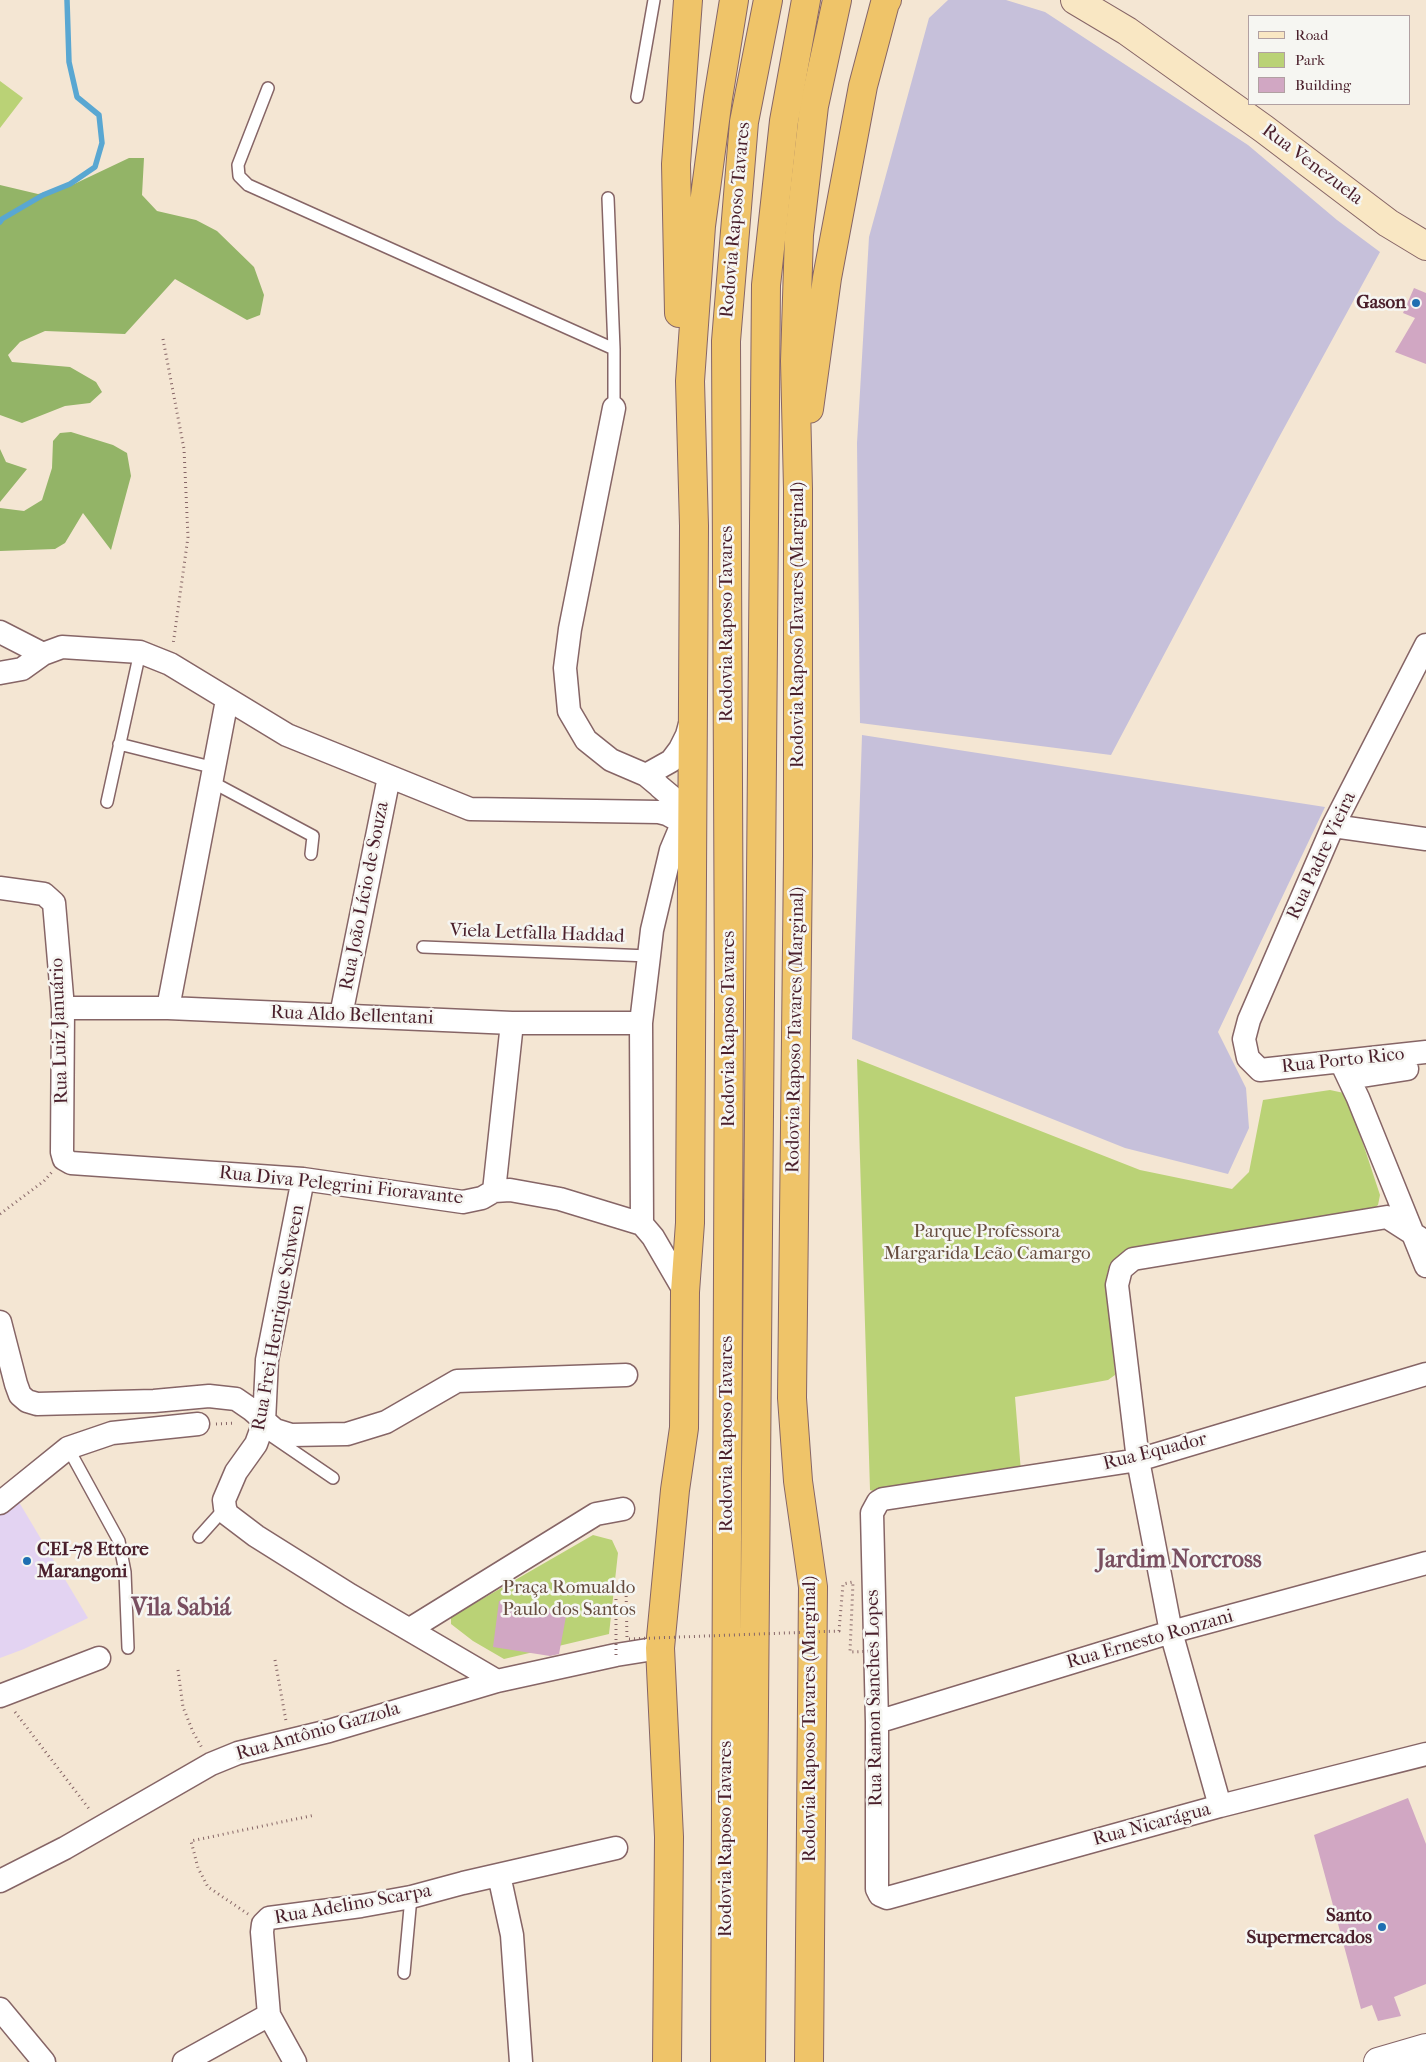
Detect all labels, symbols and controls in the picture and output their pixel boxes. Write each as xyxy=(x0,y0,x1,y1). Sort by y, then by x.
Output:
legend xyxy=(1248,15,1411,105)
text: Road xyxy=(1295,26,1328,44)
text: Park xyxy=(1295,51,1325,69)
text: Building xyxy=(1295,76,1351,94)
street label: Rua Venezuela xyxy=(1257,120,1367,210)
street label: Rodovia Raposo Tavares xyxy=(716,121,756,319)
place label: Gason xyxy=(1356,292,1406,314)
marker: Gason xyxy=(1410,297,1422,309)
street label: Rodovia Raposo Tavares (Marginal) xyxy=(787,482,809,768)
street label: Rodovia Raposo Tavares xyxy=(716,526,738,722)
street label: Rua Padre Vieira xyxy=(1282,788,1362,924)
street label: Rua João Lício de Souza xyxy=(336,800,394,992)
street label: Rodovia Raposo Tavares (Marginal) xyxy=(782,887,810,1173)
street label: Viela Letfalla Haddad xyxy=(449,920,625,948)
street label: Rodovia Raposo Tavares xyxy=(718,931,740,1127)
street label: Rua Luiz Januário xyxy=(46,957,74,1105)
street label: Rua Aldo Bellentani xyxy=(270,1002,434,1030)
street label: Rua Porto Rico xyxy=(1280,1043,1406,1079)
street label: Rua Diva Pelegrini Fioravante xyxy=(218,1162,464,1210)
street label: Rua Frei Henrique Schween xyxy=(248,1203,310,1433)
park label: Parque Professora Margarida Leão Camargo xyxy=(883,1221,1091,1265)
street label: Rodovia Raposo Tavares xyxy=(716,1336,738,1532)
street label: Rua Equador xyxy=(1101,1428,1209,1476)
place label: CEI-78 Ettore Marangoni xyxy=(37,1539,149,1583)
district label: Jardim Norcross xyxy=(1096,1547,1262,1575)
marker: CEI-78 Ettore Marangoni xyxy=(21,1555,33,1567)
street label: Rodovia Raposo Tavares (Marginal) xyxy=(799,1576,821,1862)
park label: Praça Romualdo Paulo dos Santos xyxy=(502,1577,636,1621)
street label: Rua Ramon Sanches Lopes xyxy=(862,1589,888,1807)
district label: Vila Sabiá xyxy=(131,1595,231,1623)
street label: Rua Ernesto Ronzani xyxy=(1064,1605,1236,1675)
street label: Rua Antônio Gazzola xyxy=(233,1698,403,1766)
street label: Rodovia Raposo Tavares xyxy=(715,1741,737,1937)
street label: Rua Nicarágua xyxy=(1091,1798,1213,1852)
street label: Rua Adelino Scarpa xyxy=(273,1880,433,1930)
place label: Santo Supermercados xyxy=(1246,1905,1372,1949)
marker: Santo Supermercados xyxy=(1376,1921,1388,1933)

